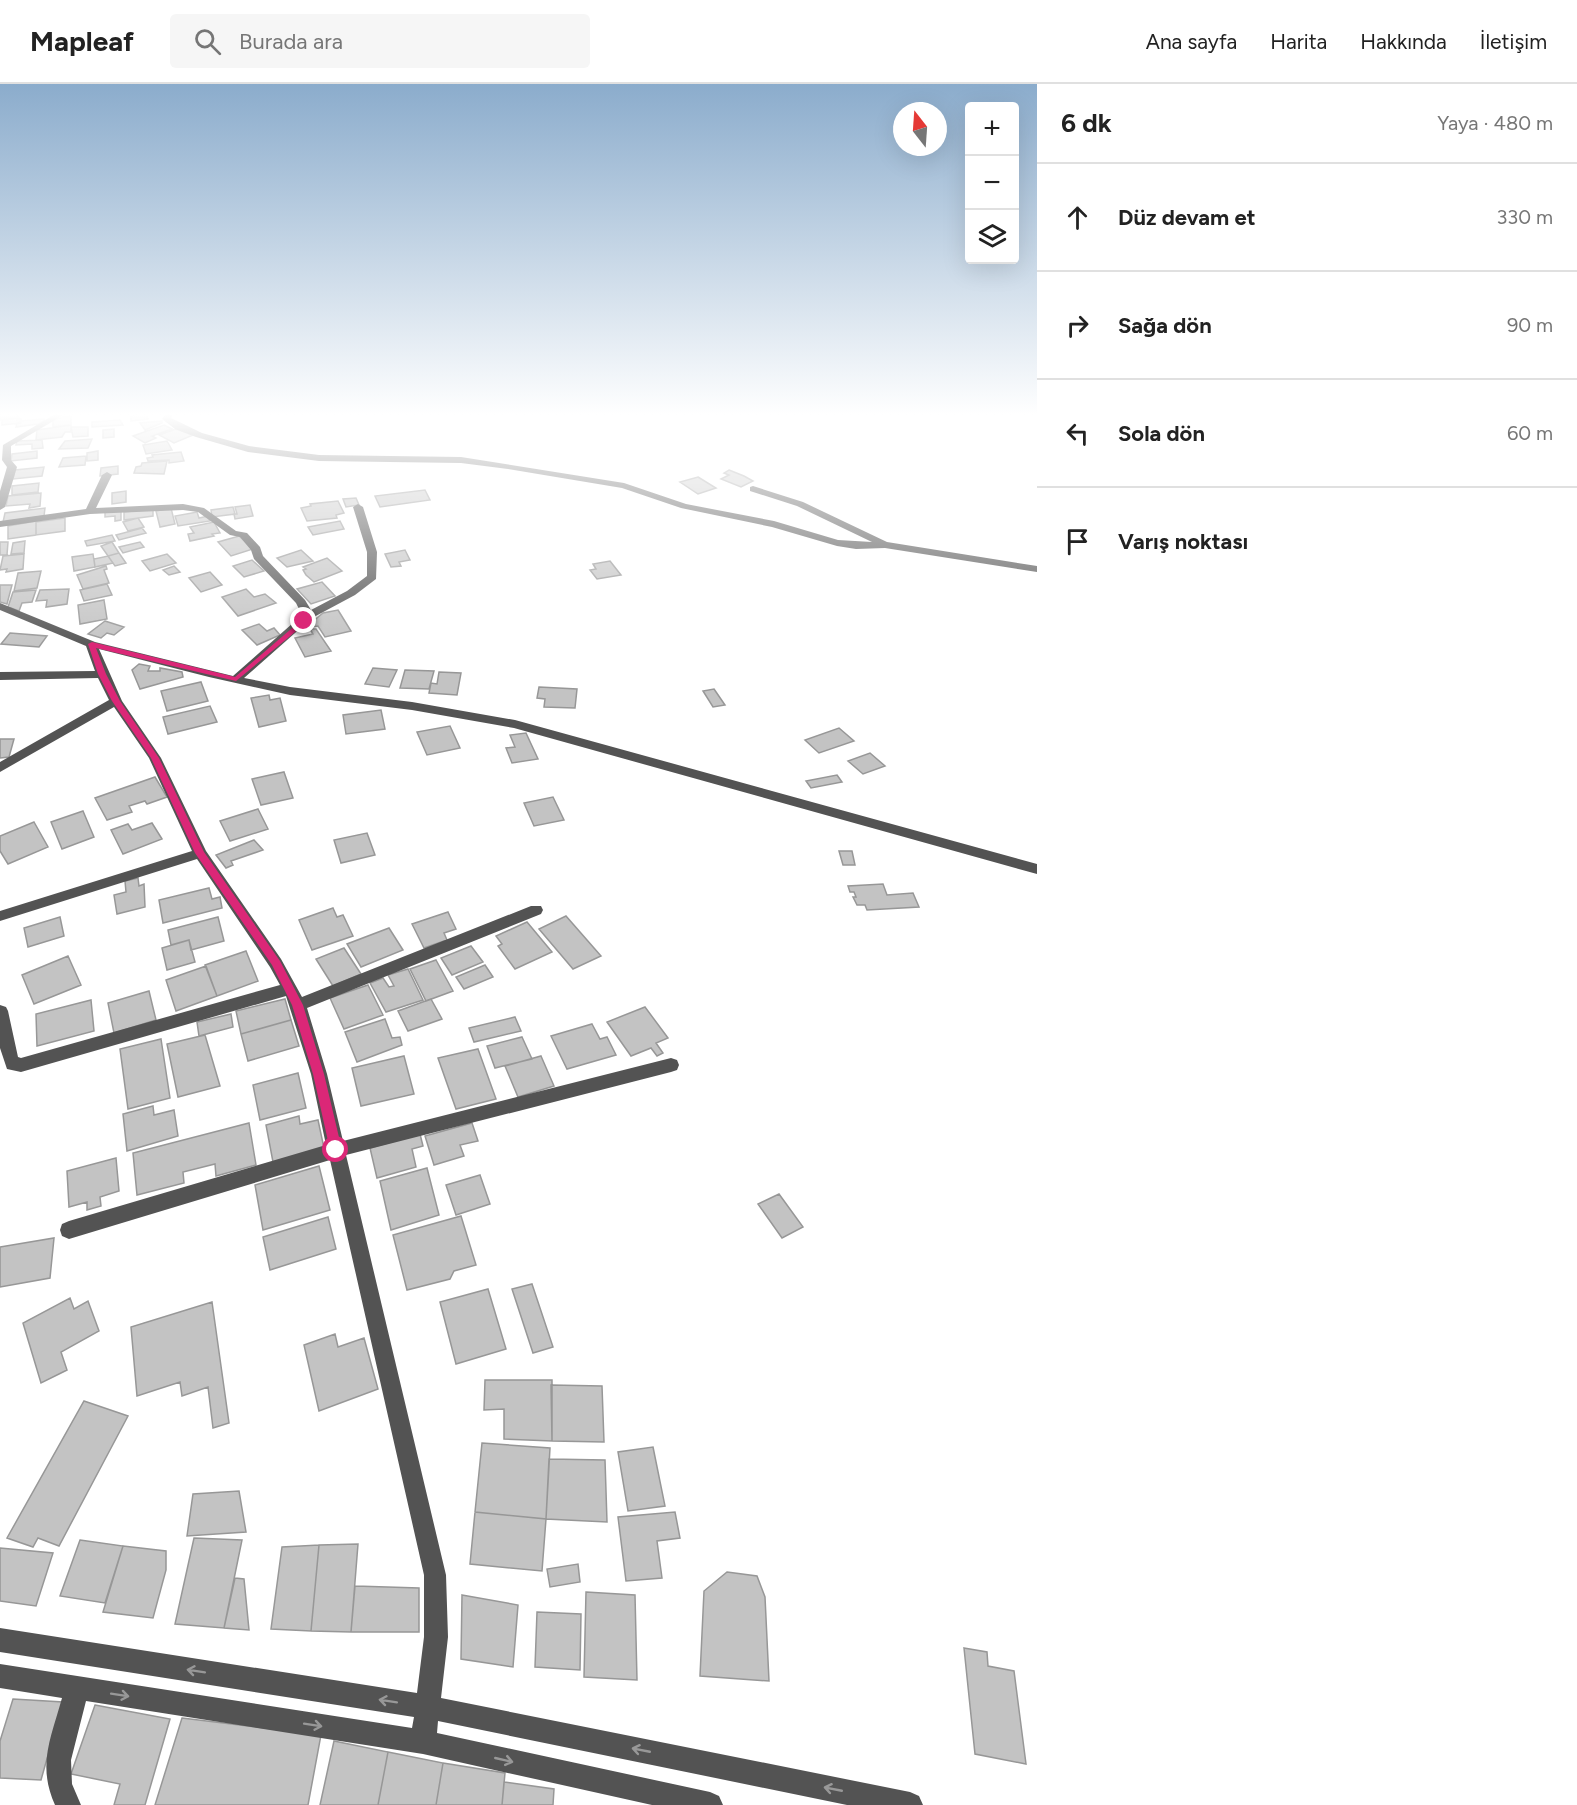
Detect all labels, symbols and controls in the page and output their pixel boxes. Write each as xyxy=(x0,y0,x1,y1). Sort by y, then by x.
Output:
search box xyxy=(170,14,590,68)
text: Mapleaf xyxy=(30,24,134,58)
icon: search xyxy=(191,25,224,58)
text: Burada ara xyxy=(239,28,343,55)
text: Ana sayfa xyxy=(1146,29,1237,54)
text: Harita xyxy=(1270,29,1327,54)
text: Hakkında xyxy=(1360,29,1447,54)
text: İletişim xyxy=(1480,29,1547,54)
north arrow xyxy=(893,102,947,156)
map controls xyxy=(965,102,1019,264)
button: + xyxy=(965,102,1019,156)
text: 6 dk xyxy=(1061,107,1112,139)
text: Yaya · 480 m xyxy=(1437,111,1553,135)
button: − xyxy=(965,156,1019,210)
icon: ahead xyxy=(1061,201,1094,234)
text: Düz devam et xyxy=(1118,204,1255,231)
text: 330 m xyxy=(1496,205,1553,229)
button: layers xyxy=(965,210,1019,264)
icon: right xyxy=(1061,309,1094,342)
text: Sağa dön xyxy=(1118,312,1212,339)
text: 90 m xyxy=(1507,313,1553,337)
icon: left xyxy=(1061,417,1094,450)
text: Sola dön xyxy=(1118,420,1205,447)
text: 60 m xyxy=(1507,421,1553,445)
icon: arrive xyxy=(1061,525,1094,558)
text: Varış noktası xyxy=(1118,528,1248,555)
route end xyxy=(290,607,316,633)
route start xyxy=(322,1136,348,1162)
one-way arrow xyxy=(186,1665,206,1676)
one-way arrow xyxy=(110,1690,129,1701)
one-way arrow xyxy=(379,1695,399,1706)
one-way arrow xyxy=(302,1719,322,1730)
one-way arrow xyxy=(632,1744,652,1755)
one-way arrow xyxy=(495,1755,514,1767)
one-way arrow xyxy=(823,1783,843,1794)

